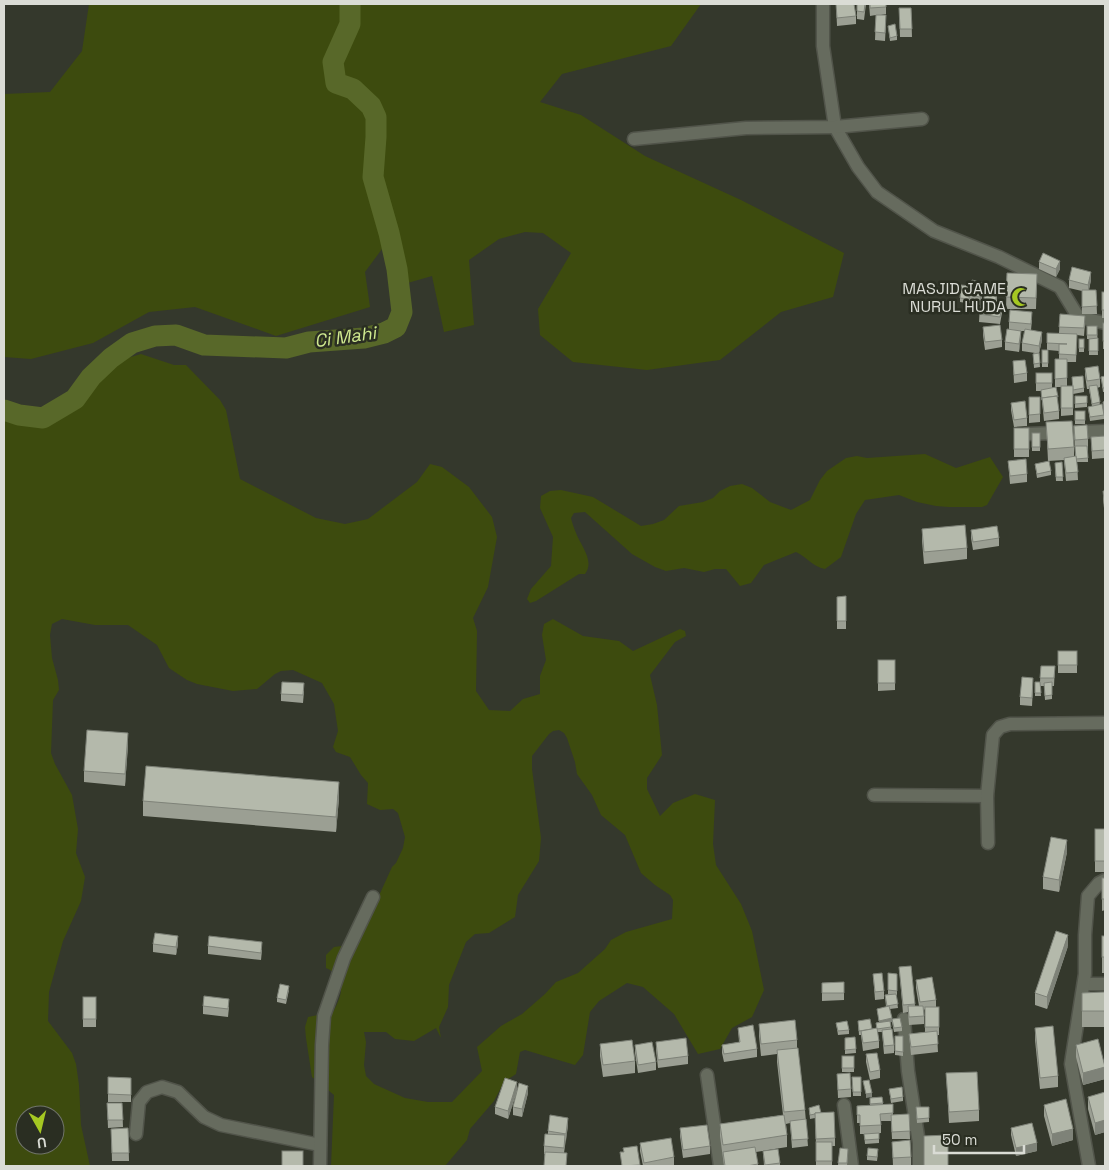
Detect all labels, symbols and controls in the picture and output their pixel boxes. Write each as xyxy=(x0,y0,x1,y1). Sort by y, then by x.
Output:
place label: MASJID JAME NURUL HUDA xyxy=(902,278,1006,317)
mosque icon: MASJID JAME NURUL HUDA xyxy=(1010,286,1032,308)
water label: Ci Mahi xyxy=(313,320,380,352)
north arrow xyxy=(15,1105,65,1155)
scale bar xyxy=(934,1122,1024,1154)
text: 50 m xyxy=(942,1130,977,1149)
text: U xyxy=(36,1133,48,1152)

